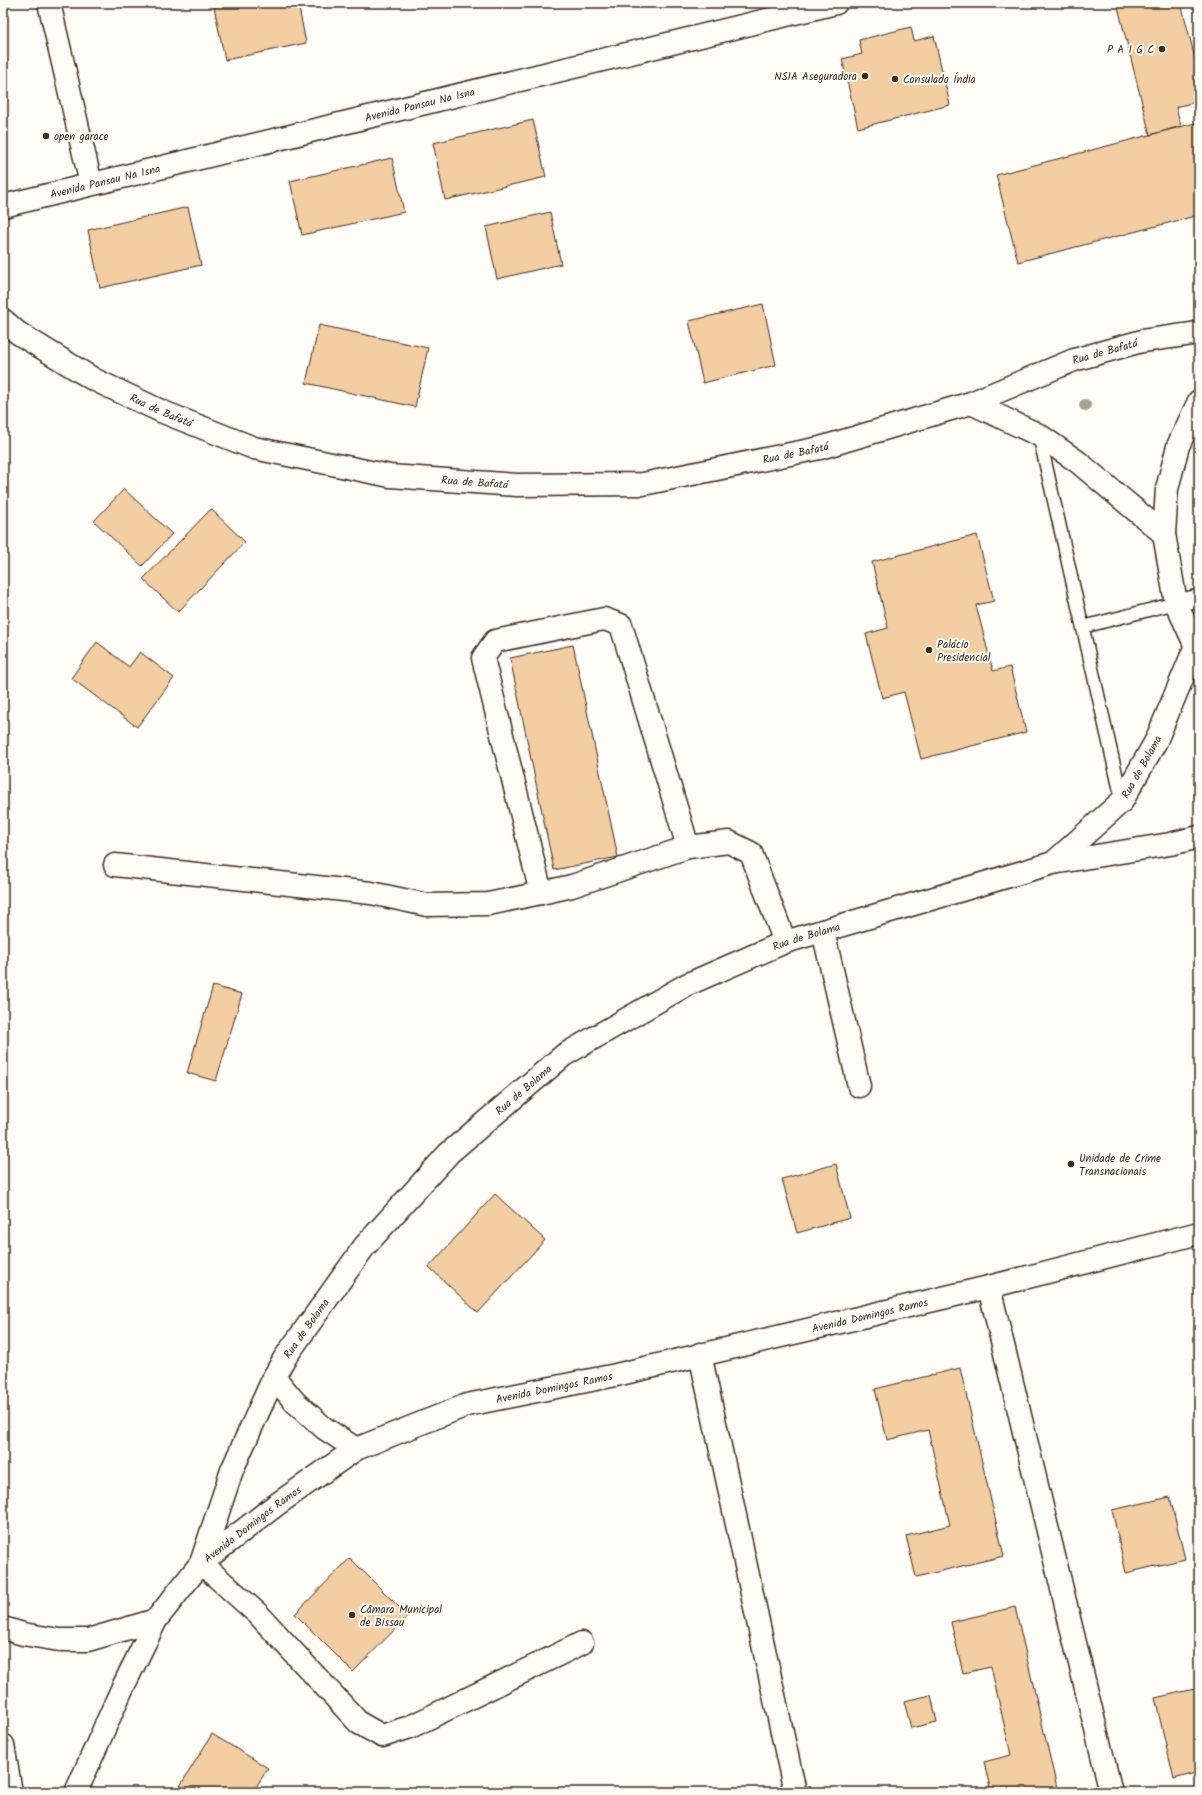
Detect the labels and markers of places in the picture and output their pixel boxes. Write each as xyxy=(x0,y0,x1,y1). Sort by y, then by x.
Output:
place label: P A I G C xyxy=(1107,41,1154,59)
marker: P A I G C xyxy=(1157,44,1167,54)
place label: NSIA Aseguradora xyxy=(774,68,857,86)
marker: NSIA Aseguradora xyxy=(860,71,870,81)
place label: Consulado Índia xyxy=(903,71,976,89)
marker: Consulado Índia xyxy=(890,74,900,84)
place label: open garace xyxy=(54,128,109,146)
marker: open garace xyxy=(41,131,51,141)
place label: Palácio Presidencial xyxy=(937,636,991,667)
marker: Palácio Presidencial xyxy=(924,645,934,655)
place label: Unidade de Crime Transnacionais xyxy=(1079,1150,1161,1181)
marker: Unidade de Crime Transnacionais xyxy=(1066,1159,1076,1169)
place label: Câmara Municipal de Bissau xyxy=(360,1601,442,1632)
marker: Câmara Municipal de Bissau xyxy=(347,1610,357,1620)

